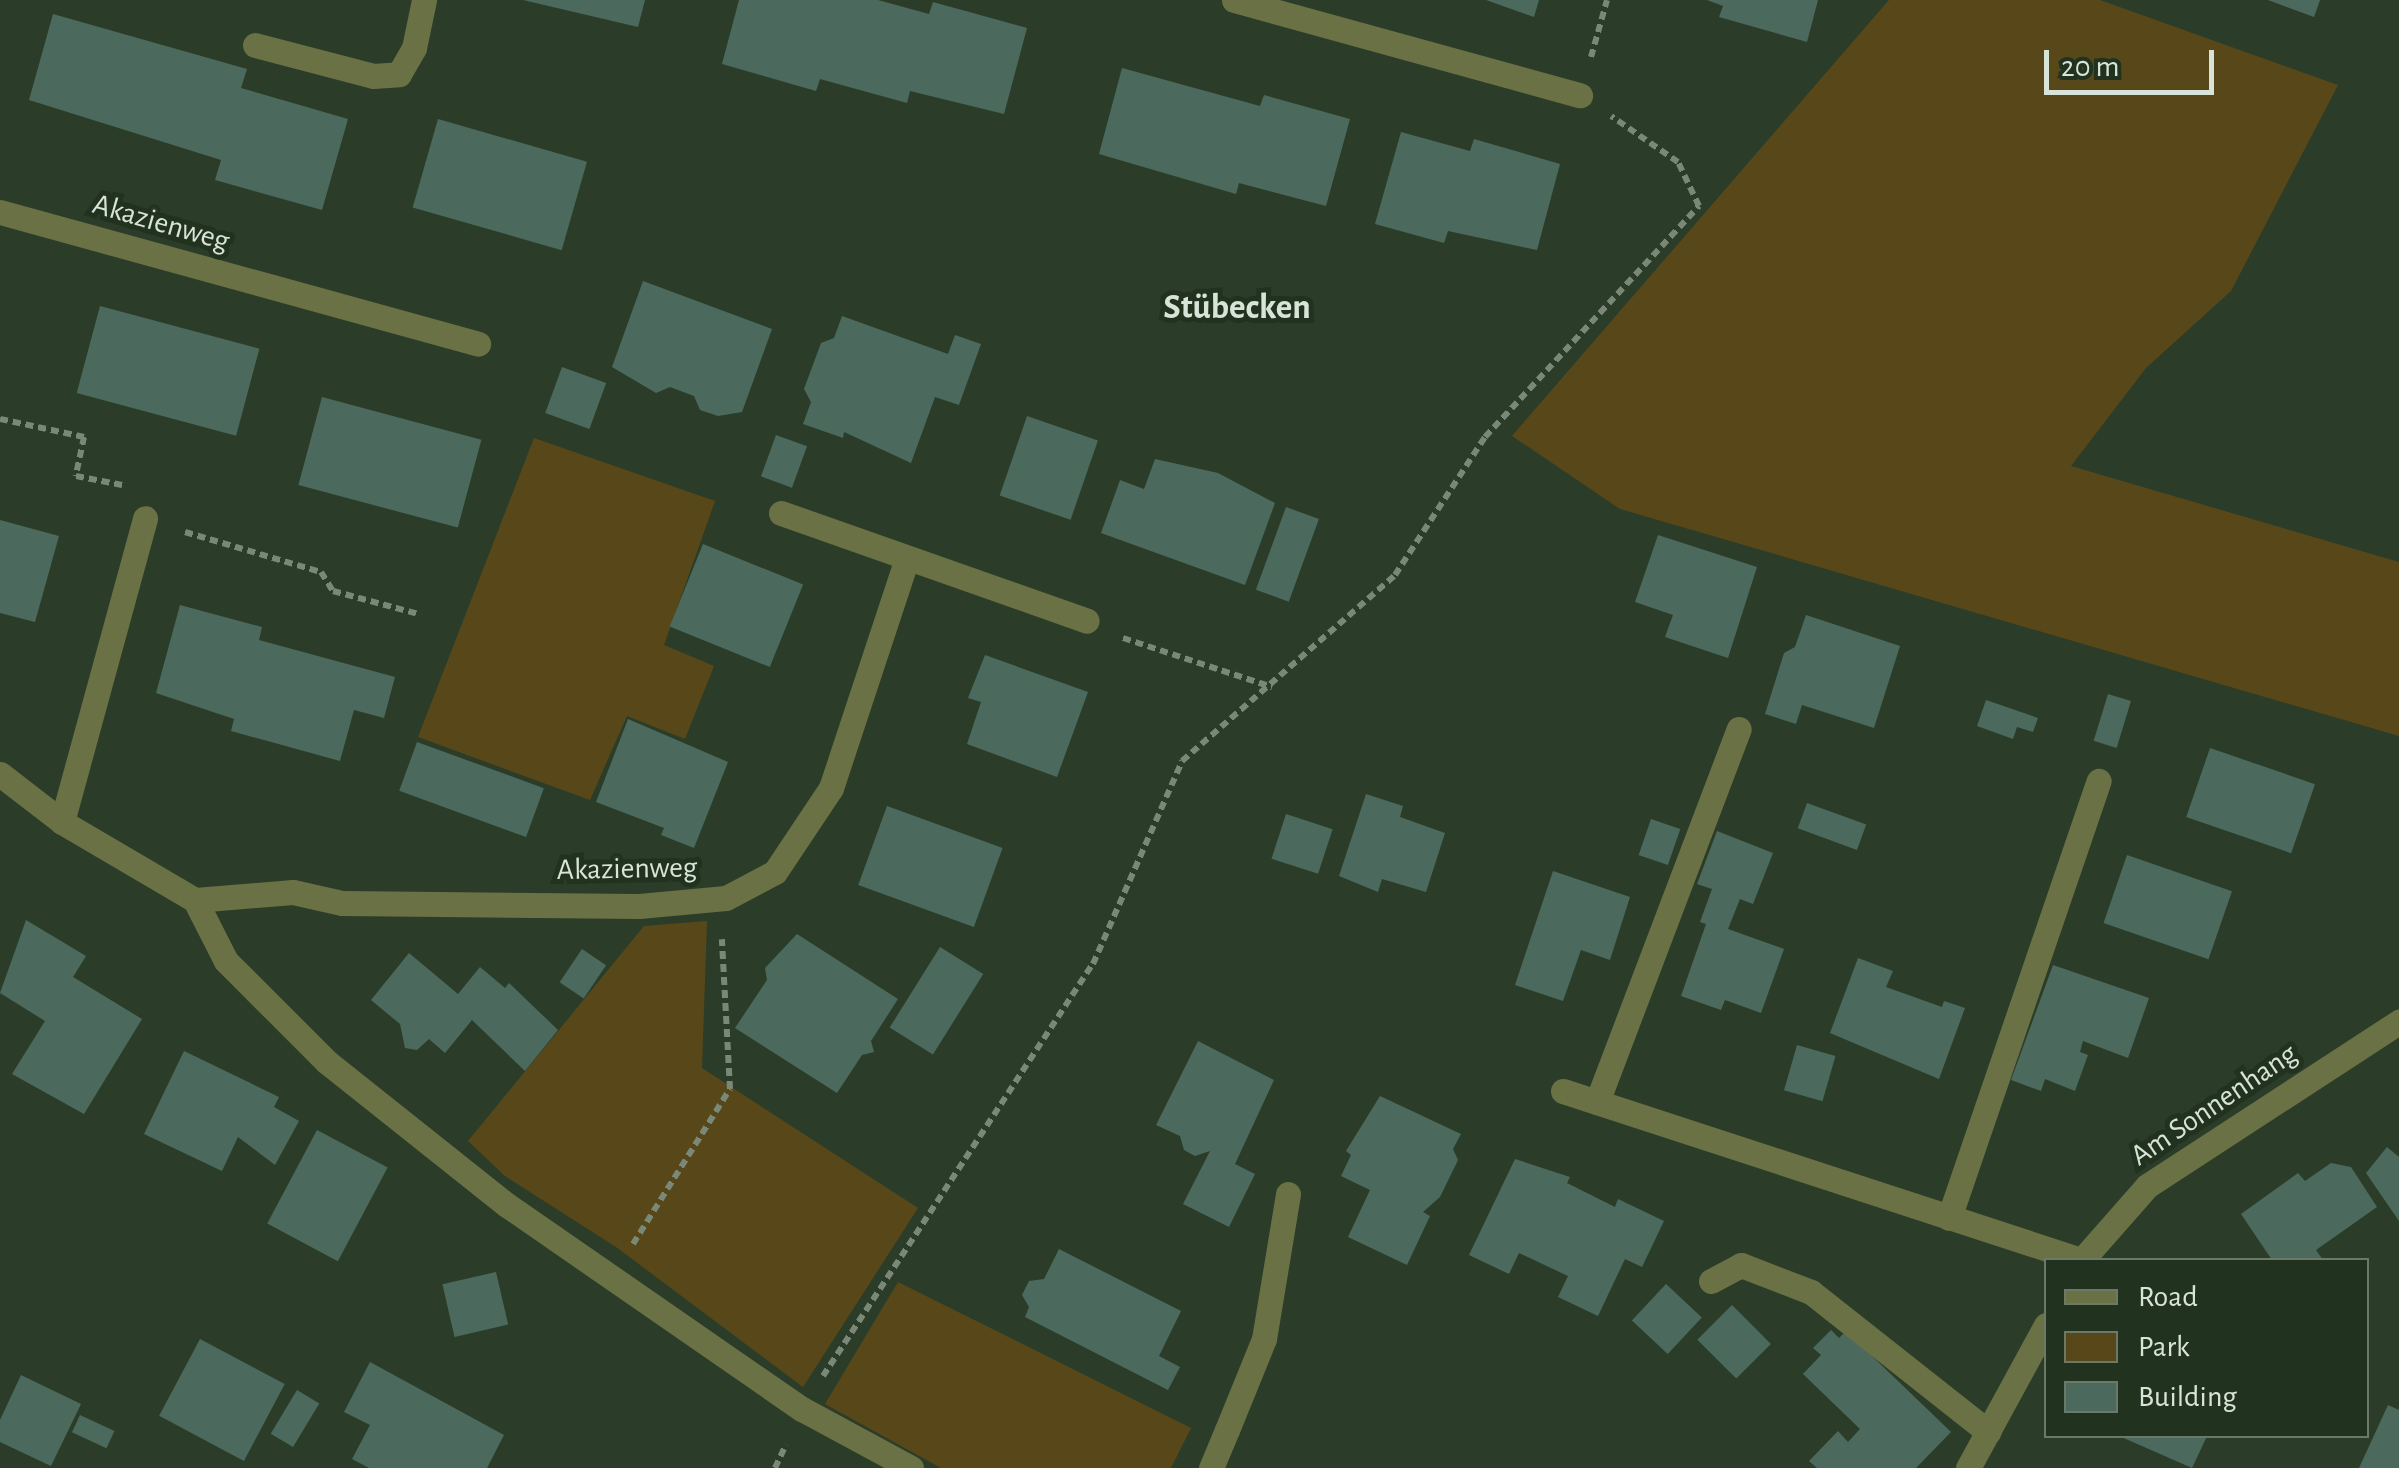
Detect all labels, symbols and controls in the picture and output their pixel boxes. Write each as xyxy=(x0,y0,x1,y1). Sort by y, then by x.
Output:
scale bar xyxy=(2049,30,2219,92)
text: 20 m xyxy=(2061,52,2119,82)
street label: Akazienweg xyxy=(88,186,234,260)
district label: Stübecken xyxy=(1163,287,1311,329)
street label: Akazienweg xyxy=(556,850,698,888)
street label: Am Sonnenhang xyxy=(2124,1036,2304,1174)
legend xyxy=(2044,1258,2369,1438)
text: Road xyxy=(2138,1282,2198,1312)
text: Park xyxy=(2138,1332,2190,1362)
text: Building xyxy=(2138,1382,2237,1412)

